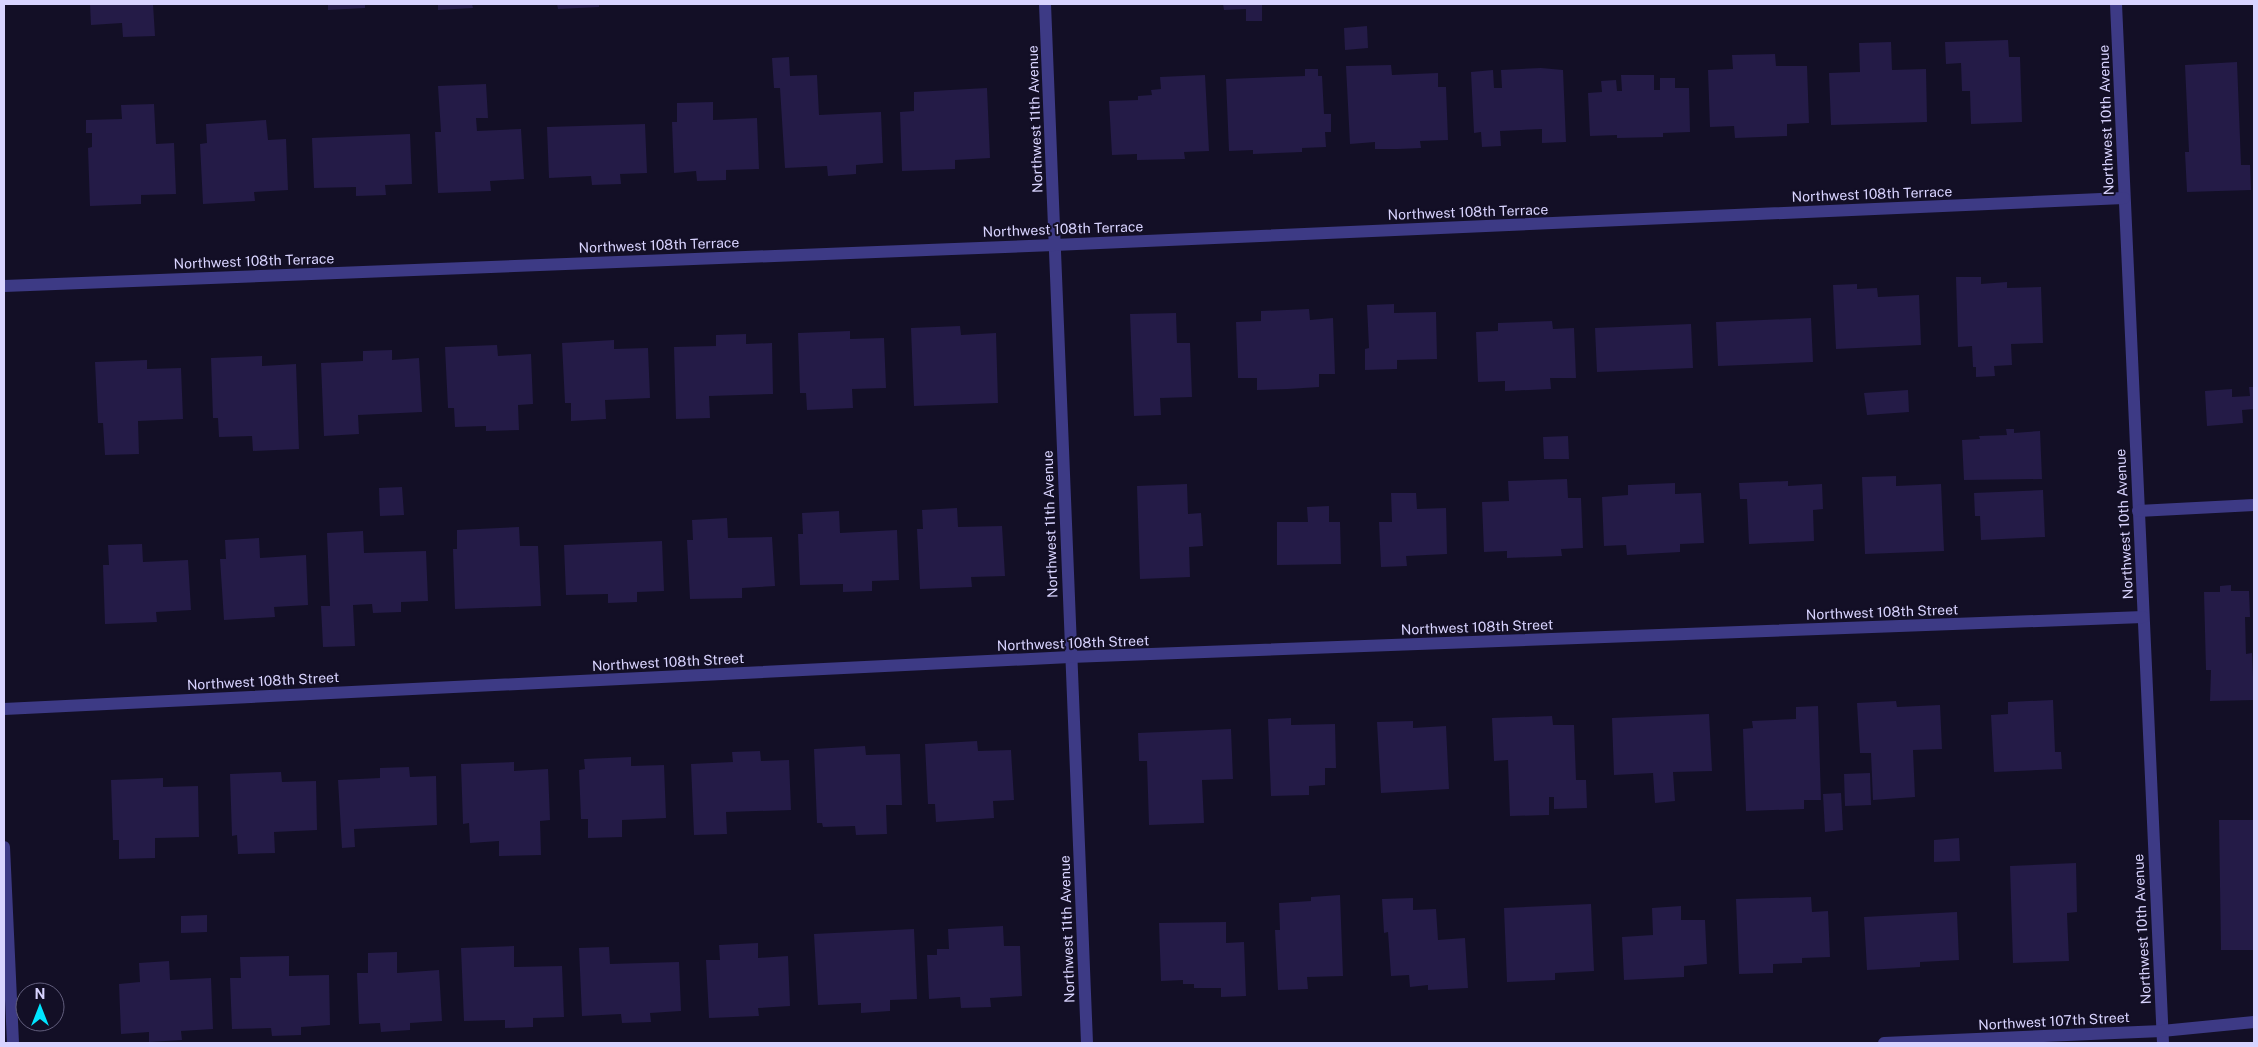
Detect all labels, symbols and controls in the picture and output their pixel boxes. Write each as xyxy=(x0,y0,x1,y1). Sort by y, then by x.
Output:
street label: Northwest 10th Avenue xyxy=(2095,44,2117,196)
street label: Northwest 11th Avenue xyxy=(1024,45,1046,193)
street label: Northwest 108th Terrace xyxy=(1791,183,1953,205)
street label: Northwest 108th Terrace xyxy=(1387,201,1549,223)
street label: Northwest 108th Terrace xyxy=(982,218,1144,240)
street label: Northwest 108th Terrace xyxy=(578,234,740,256)
street label: Northwest 108th Terrace xyxy=(173,250,335,272)
street label: Northwest 10th Avenue xyxy=(2112,448,2136,600)
street label: Northwest 11th Avenue xyxy=(1039,450,1061,598)
street label: Northwest 108th Street xyxy=(1806,601,1958,623)
street label: Northwest 108th Street xyxy=(1401,616,1553,638)
street label: Northwest 108th Street xyxy=(997,632,1149,654)
street label: Northwest 108th Street xyxy=(591,650,745,674)
street label: Northwest 108th Street xyxy=(186,669,340,693)
street label: Northwest 10th Avenue xyxy=(2130,853,2154,1005)
street label: Northwest 11th Avenue xyxy=(1056,855,1078,1003)
north arrow xyxy=(15,982,65,1032)
text: N xyxy=(35,986,45,1002)
street label: Northwest 107th Street xyxy=(1978,1009,2130,1033)

